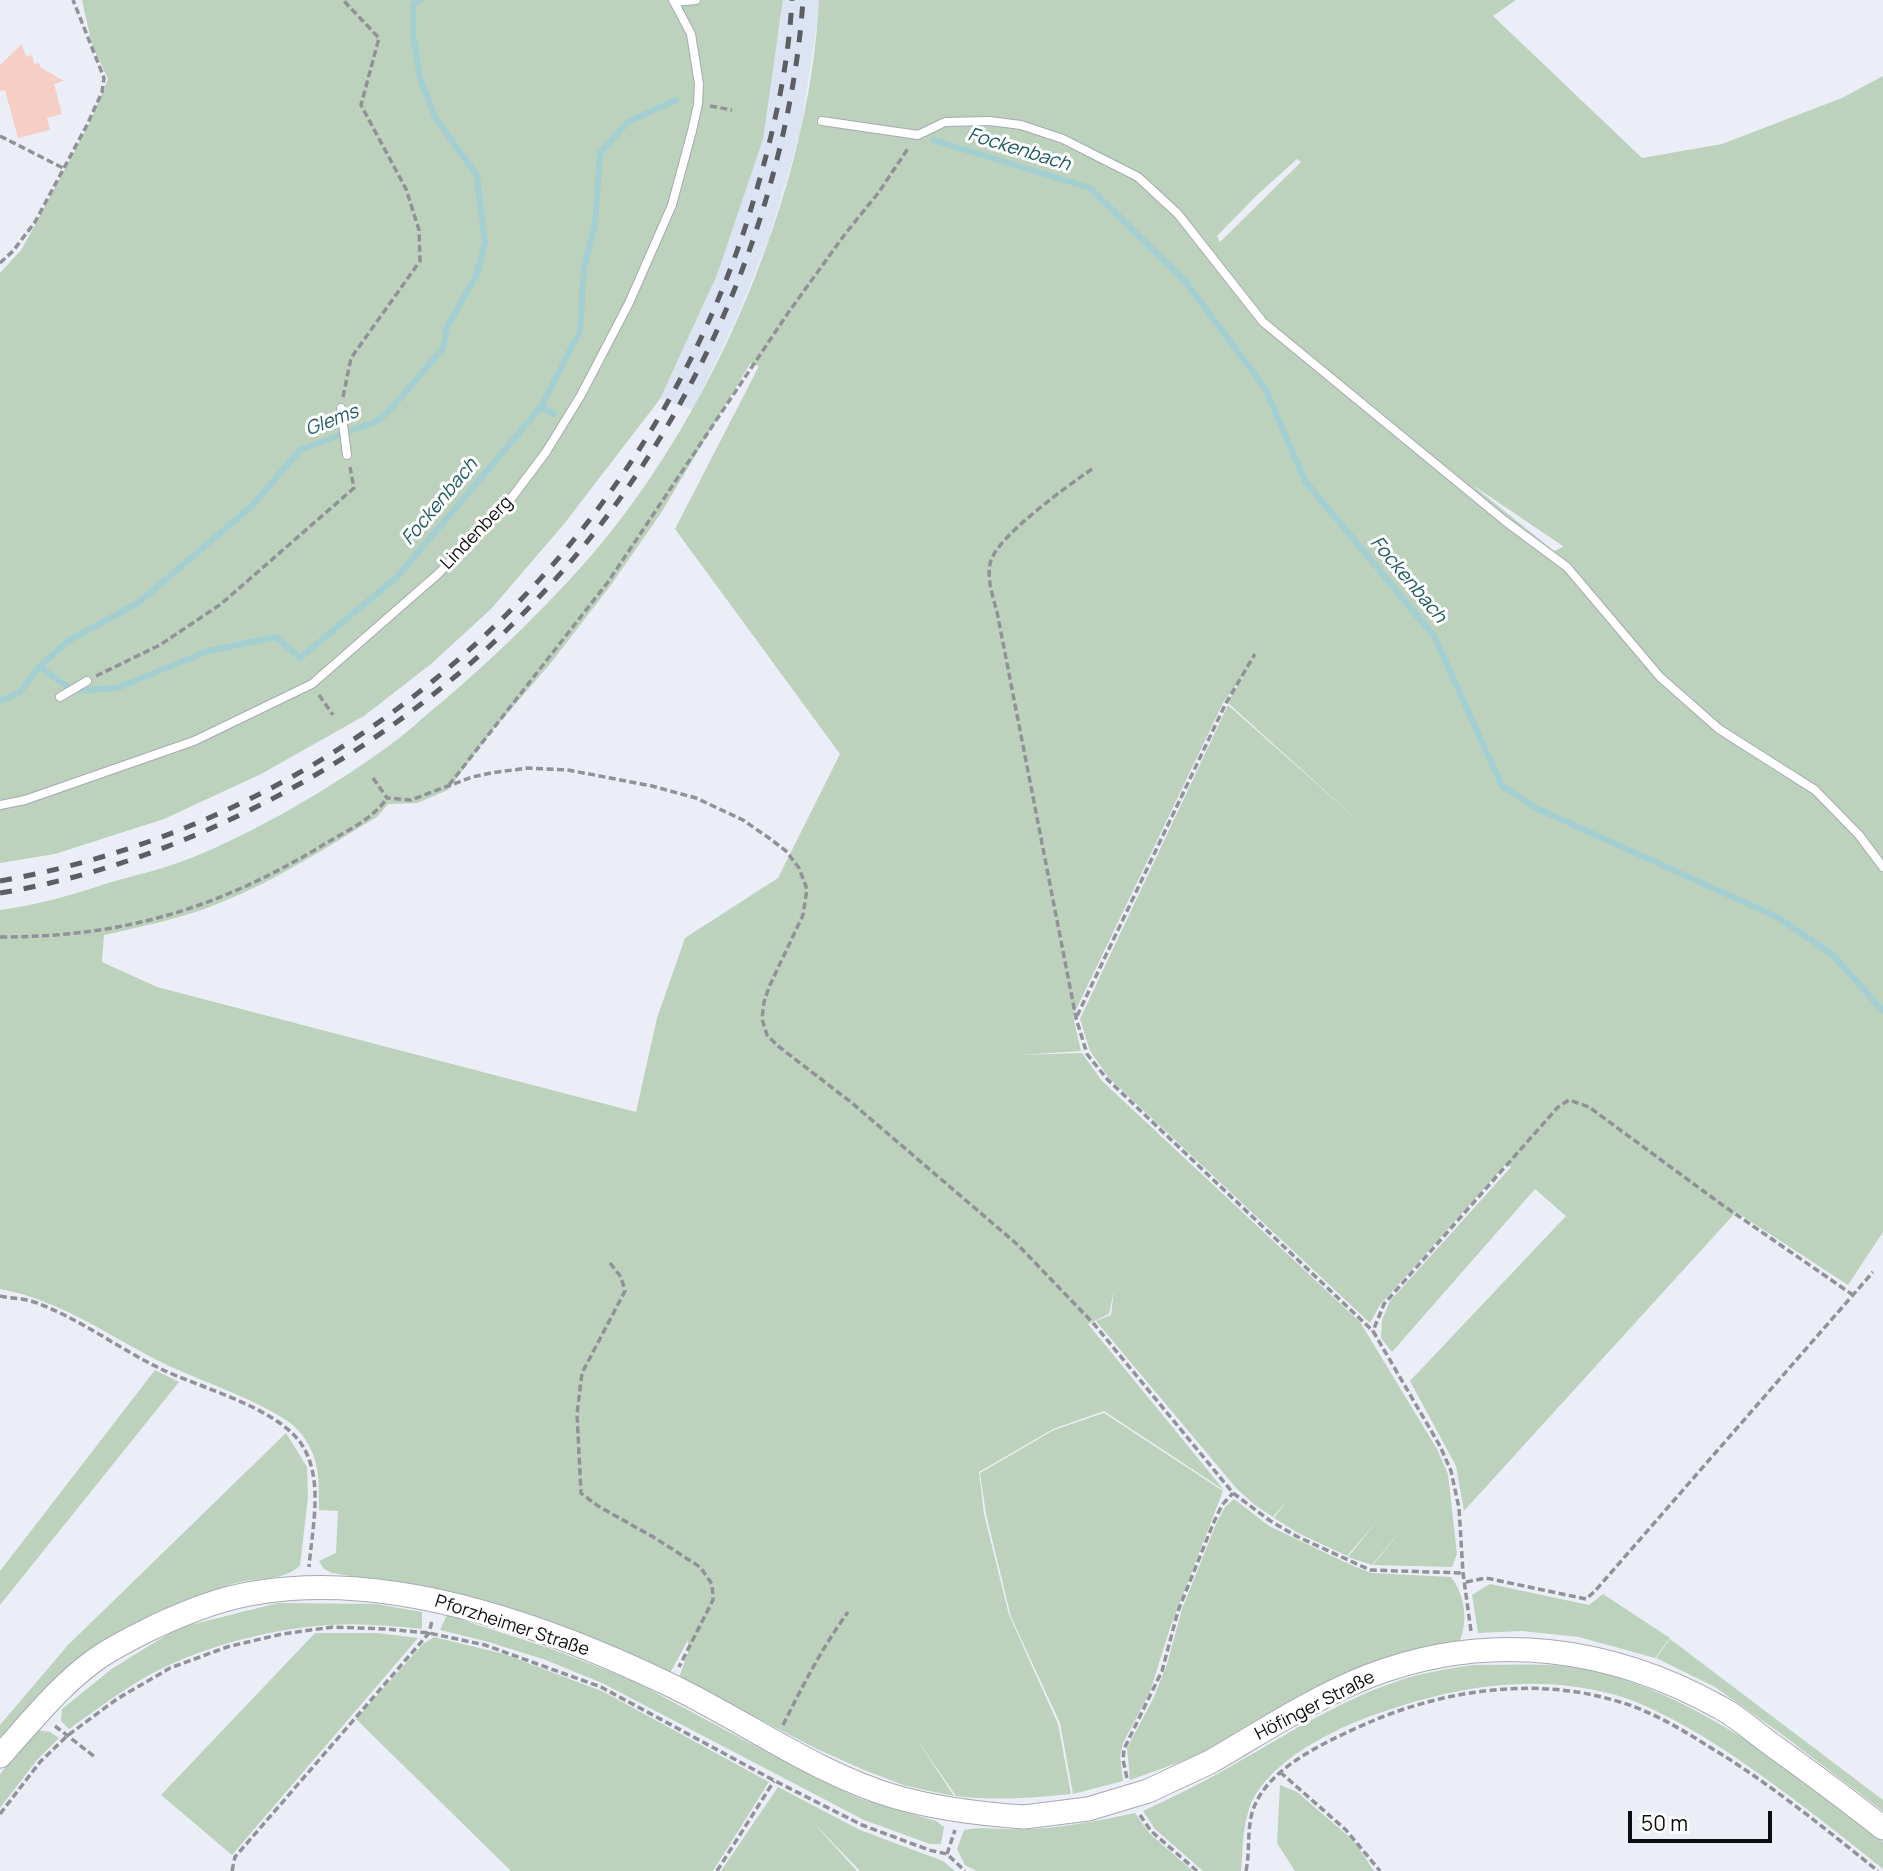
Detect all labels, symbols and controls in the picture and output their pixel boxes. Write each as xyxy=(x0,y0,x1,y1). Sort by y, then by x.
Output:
water label: Fockenbach xyxy=(965,124,1073,176)
water label: Glems xyxy=(302,401,362,441)
water label: Fockenbach xyxy=(397,454,483,550)
street label: Lindenberg xyxy=(437,492,517,574)
water label: Fockenbach xyxy=(1365,532,1451,628)
street label: Pforzheimer Straße xyxy=(432,1591,592,1661)
street label: Höfinger Straße xyxy=(1252,1667,1378,1745)
scale bar xyxy=(1631,1798,1774,1842)
text: 50 m xyxy=(1641,1809,1688,1837)

